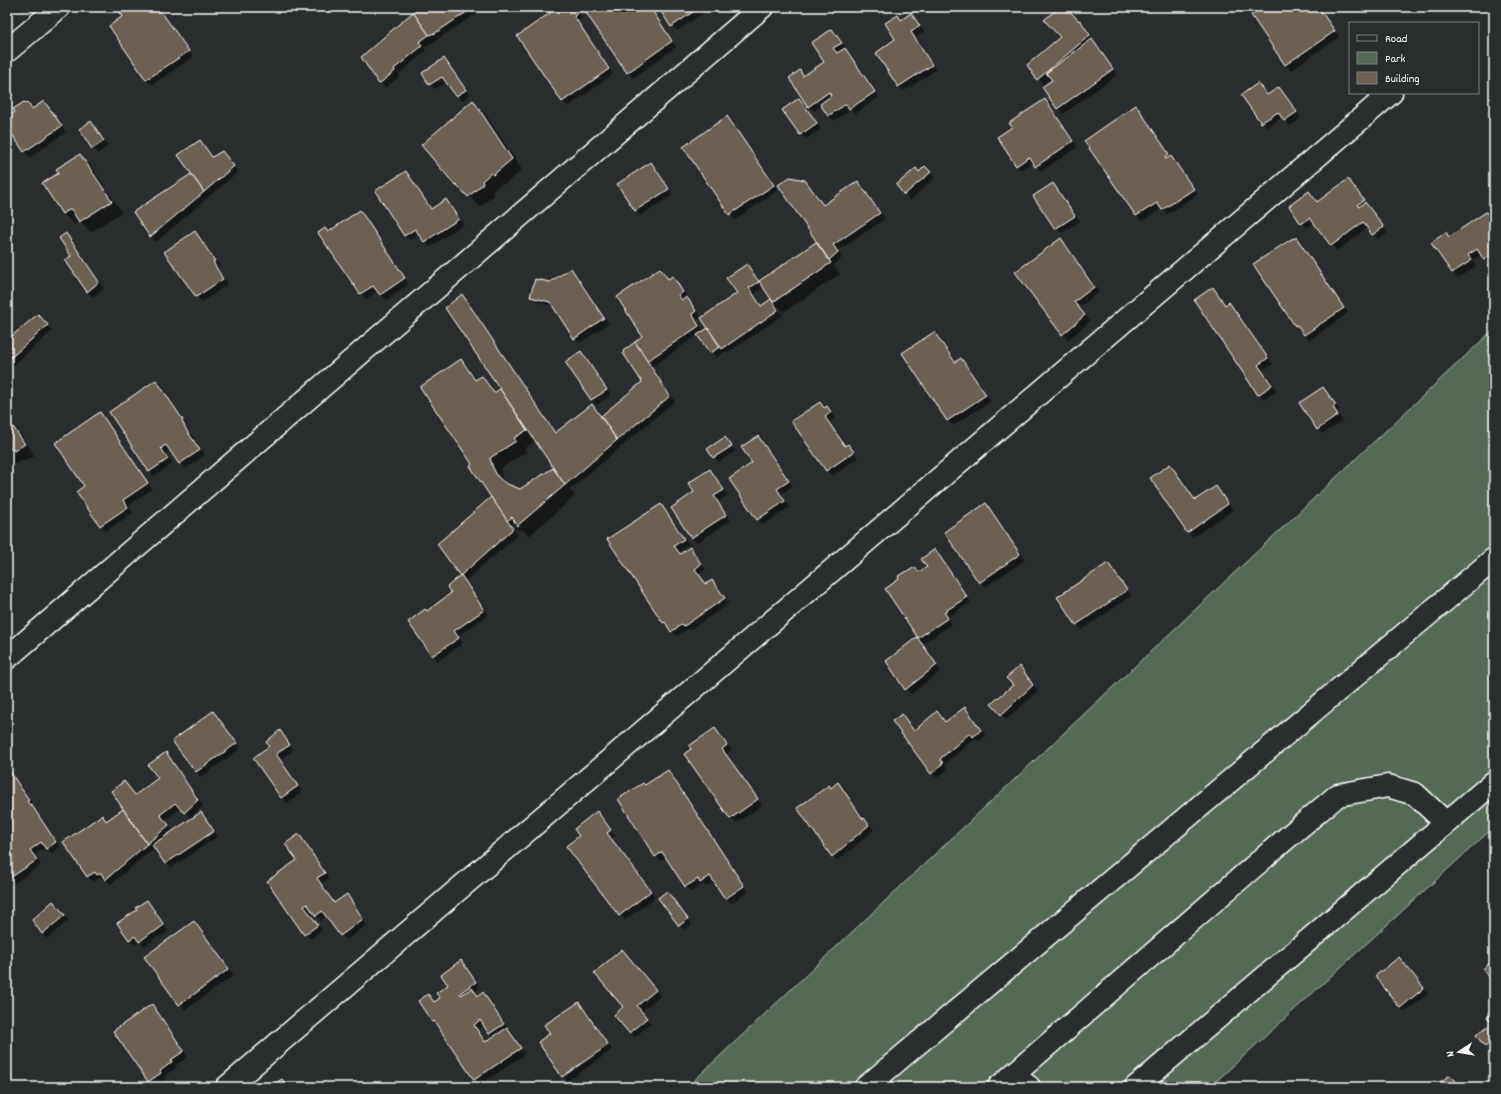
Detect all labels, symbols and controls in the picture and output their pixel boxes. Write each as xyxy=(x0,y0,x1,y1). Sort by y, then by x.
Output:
legend xyxy=(1349,22,1479,94)
text: Road xyxy=(1385,31,1407,48)
text: Park xyxy=(1385,51,1406,68)
text: Building xyxy=(1385,71,1420,88)
north arrow xyxy=(1439,1032,1479,1072)
text: N xyxy=(1443,1049,1460,1058)

